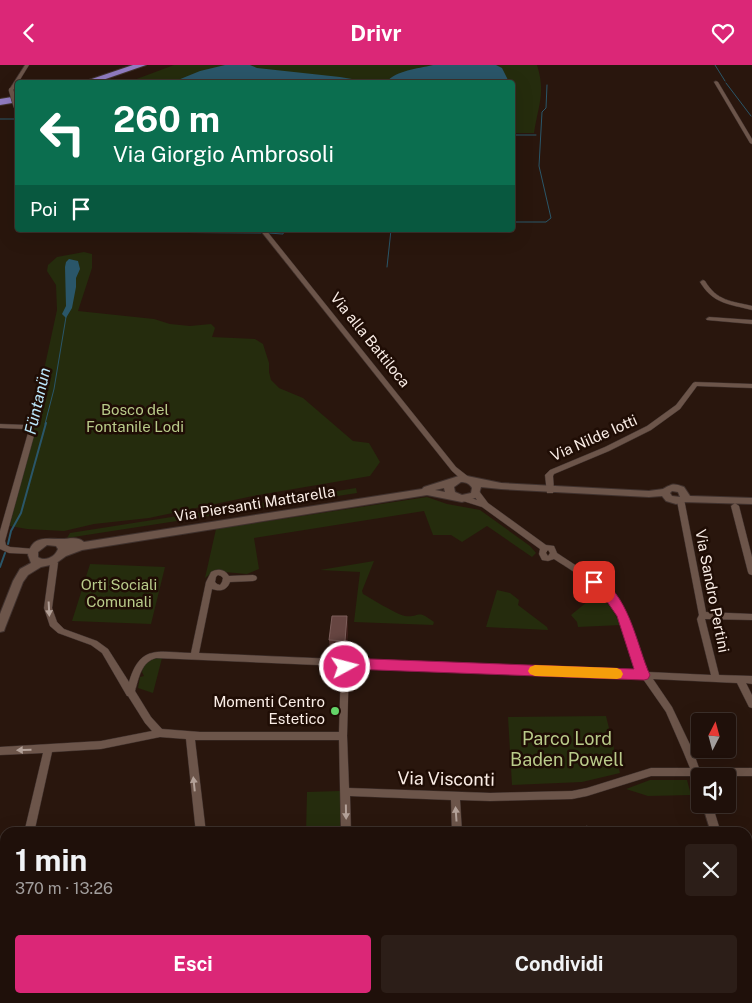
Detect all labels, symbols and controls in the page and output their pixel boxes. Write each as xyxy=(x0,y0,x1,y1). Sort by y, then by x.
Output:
icon: back xyxy=(15,19,43,47)
icon: heart xyxy=(709,19,737,47)
text: Drivr xyxy=(350,20,402,46)
text: 260 m xyxy=(113,99,220,140)
icon: left xyxy=(30,100,95,165)
text: Via Giorgio Ambrosoli xyxy=(113,141,334,167)
icon: arrive xyxy=(67,195,95,223)
text: Poi xyxy=(30,198,57,220)
street label: Via alla Battiloca xyxy=(327,289,414,390)
water label: Füntanün xyxy=(21,366,54,436)
park label: Bosco del Fontanile Lodi xyxy=(86,401,184,435)
street label: Via Nilde Iotti xyxy=(548,411,640,464)
street label: Via Piersanti Mattarella xyxy=(173,482,336,525)
street label: Via Sandro Pertini xyxy=(692,528,733,654)
pin xyxy=(573,561,615,603)
icon: arrive xyxy=(580,568,608,596)
park label: Orti Sociali Comunali xyxy=(81,576,157,610)
one-way arrow xyxy=(46,602,54,618)
position arrow xyxy=(318,640,370,692)
place label: Momenti Centro Estetico xyxy=(213,693,325,727)
marker: Momenti Centro Estetico xyxy=(329,705,341,717)
north arrow xyxy=(691,713,736,757)
map controls xyxy=(691,713,736,813)
park label: Parco Lord Baden Powell xyxy=(510,728,624,770)
one-way arrow xyxy=(16,747,32,755)
street label: Via Visconti xyxy=(397,767,495,790)
button: sound xyxy=(691,768,736,813)
one-way arrow xyxy=(190,776,198,792)
one-way arrow xyxy=(342,805,350,821)
one-way arrow xyxy=(451,806,459,822)
text: 1 min xyxy=(15,842,87,878)
button: close xyxy=(685,844,737,896)
text: 370 m · 13:26 xyxy=(15,879,113,898)
button: Esci xyxy=(15,935,371,993)
button: Condividi xyxy=(381,935,737,993)

